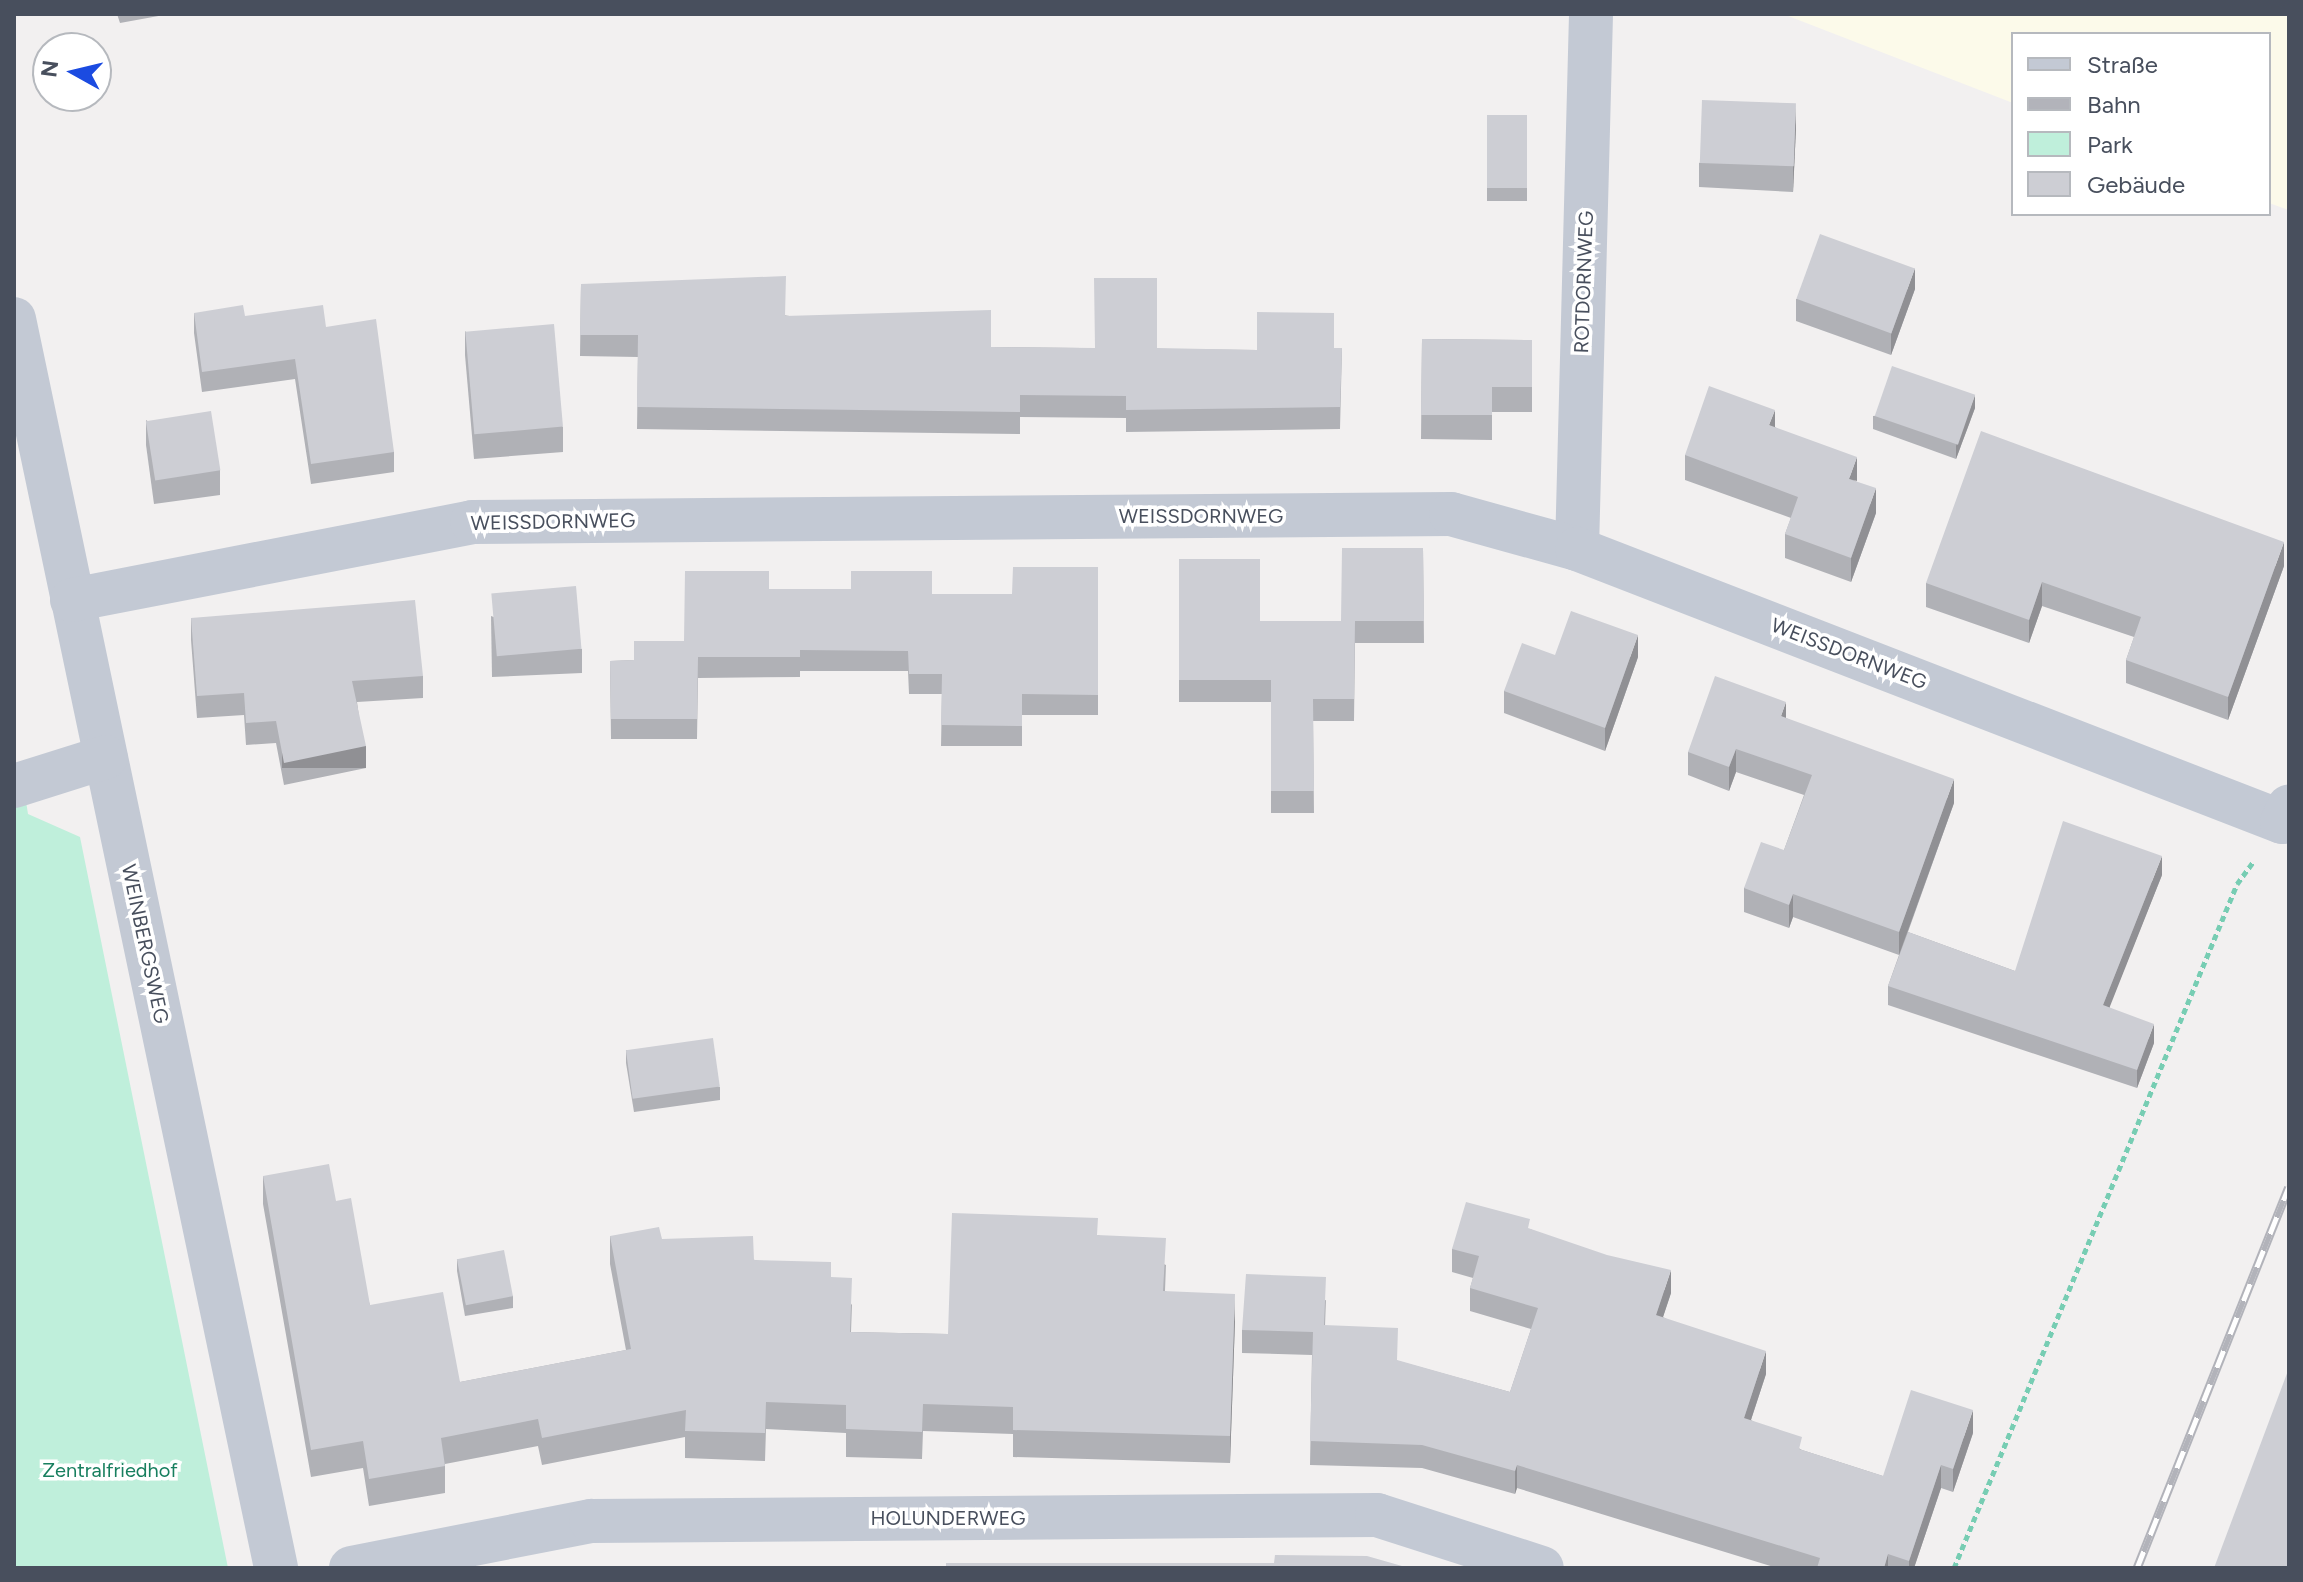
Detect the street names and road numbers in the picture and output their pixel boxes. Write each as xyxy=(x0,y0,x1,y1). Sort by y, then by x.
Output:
street label: ROTDORNWEG xyxy=(1570,210,1598,354)
street label: WEISSDORNWEG xyxy=(1119,504,1283,528)
street label: WEISSDORNWEG xyxy=(471,509,635,535)
street label: WEISSDORNWEG xyxy=(1768,613,1930,695)
street label: WEINBERGSWEG xyxy=(116,862,174,1026)
street label: HOLUNDERWEG xyxy=(871,1506,1025,1530)

